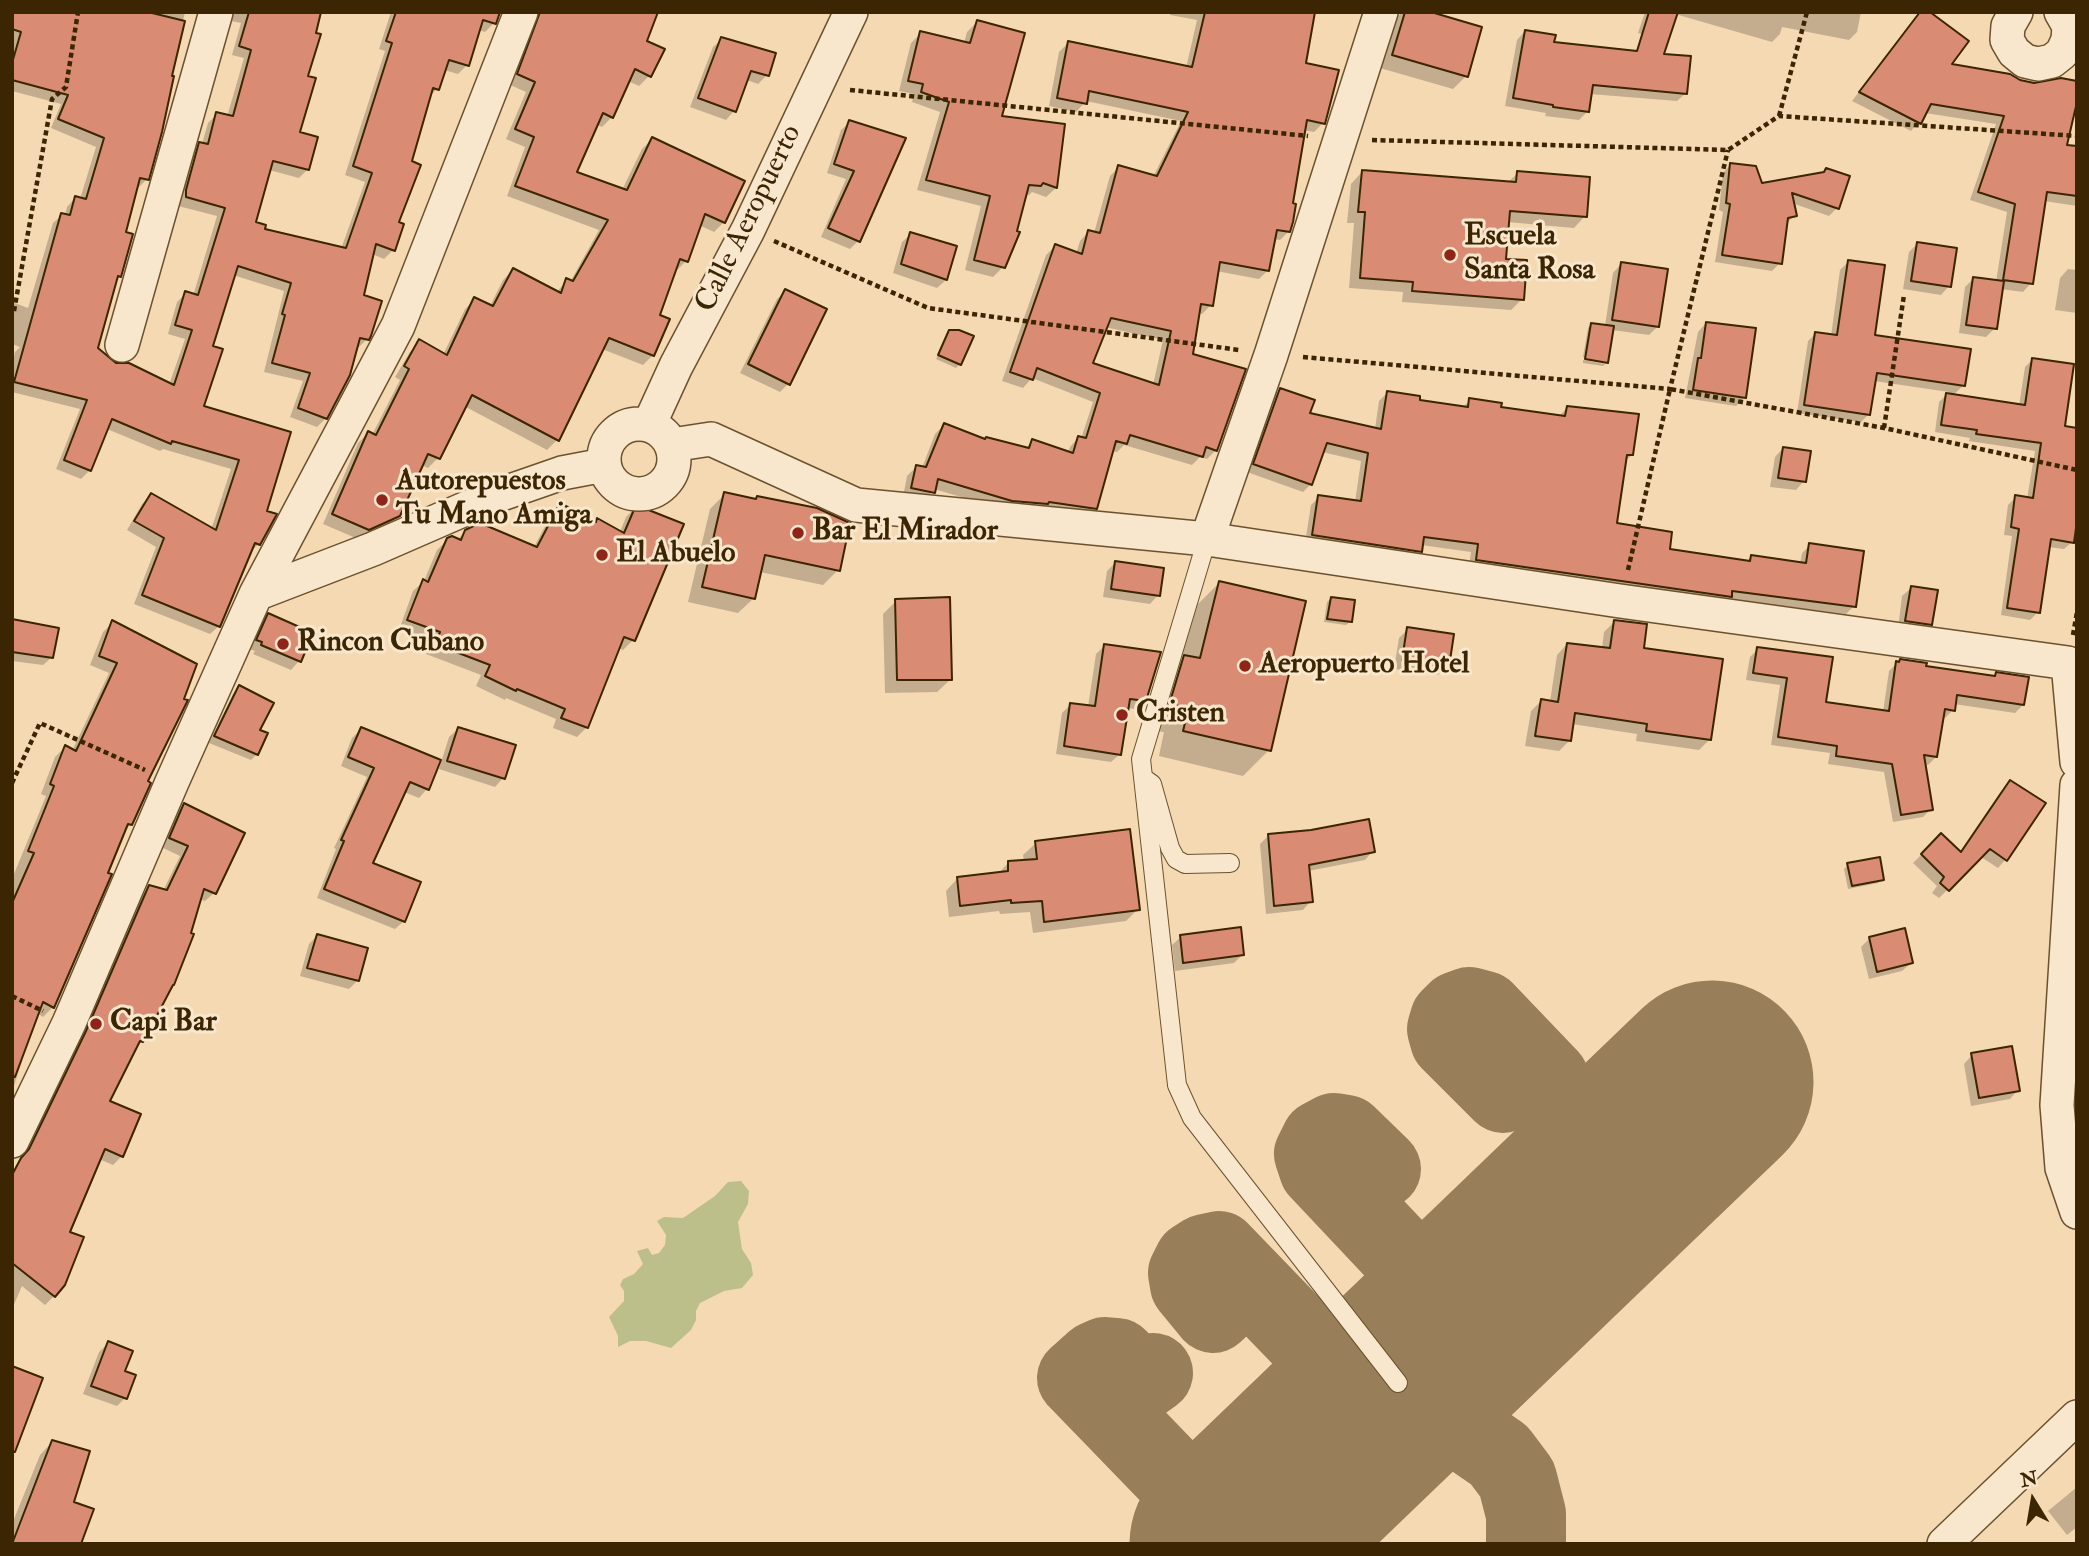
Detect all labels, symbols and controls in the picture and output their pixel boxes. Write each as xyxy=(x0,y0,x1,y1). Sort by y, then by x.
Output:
street label: Calle Aeropuerto xyxy=(689,120,811,318)
place label: Escuela Santa Rosa xyxy=(1464,220,1595,290)
marker: Escuela Santa Rosa xyxy=(1442,247,1458,263)
place label: Autorepuestos Tu Mano Amiga xyxy=(396,465,592,536)
marker: Autorepuestos Tu Mano Amiga xyxy=(374,492,390,508)
place label: Bar El Mirador xyxy=(812,515,998,551)
marker: Bar El Mirador xyxy=(790,525,806,541)
place label: El Abuelo xyxy=(616,537,735,573)
marker: El Abuelo xyxy=(594,547,610,563)
place label: Rincon Cubano xyxy=(297,626,484,662)
marker: Rincon Cubano xyxy=(275,636,291,652)
place label: Aeropuerto Hotel xyxy=(1259,648,1469,684)
marker: Aeropuerto Hotel xyxy=(1237,658,1253,674)
place label: Cristen xyxy=(1136,697,1225,733)
marker: Cristen xyxy=(1114,707,1130,723)
place label: Capi Bar xyxy=(110,1006,217,1042)
marker: Capi Bar xyxy=(88,1016,104,1032)
north arrow xyxy=(1998,1465,2068,1535)
text: N xyxy=(2018,1466,2040,1493)

